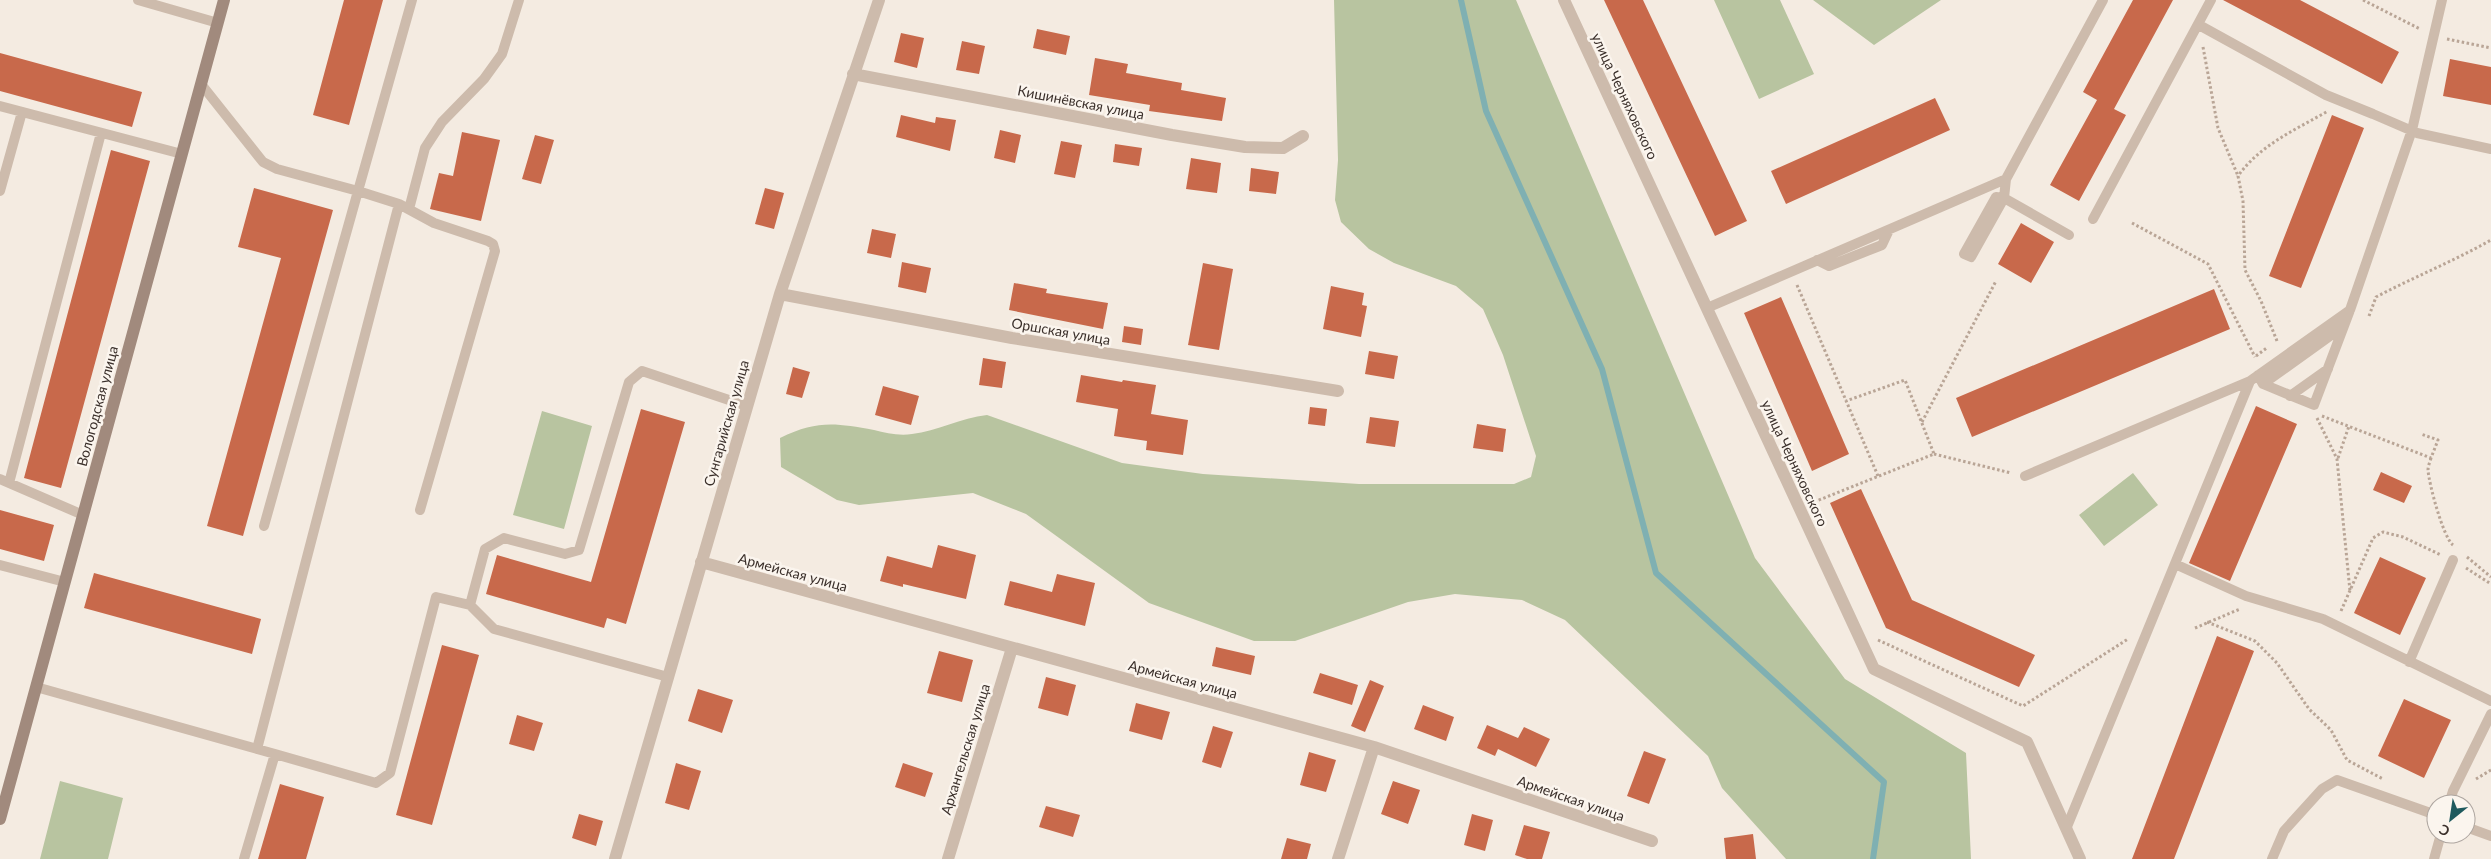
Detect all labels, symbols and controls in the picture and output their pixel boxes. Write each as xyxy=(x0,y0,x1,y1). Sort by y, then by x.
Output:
street label: улица Черняховского xyxy=(1588,30,1662,162)
street label: Кишинёвская улица xyxy=(1016,81,1146,123)
street label: Оршская улица xyxy=(1010,314,1112,348)
street label: Вологодская улица xyxy=(73,344,121,468)
street label: Сунгарийская улица xyxy=(700,358,752,488)
street label: улица Черняховского xyxy=(1758,397,1832,529)
street label: Армейская улица xyxy=(737,549,849,595)
street label: Армейская улица xyxy=(1127,656,1239,702)
street label: Архангельская улица xyxy=(937,681,993,817)
street label: Армейская улица xyxy=(1515,772,1627,824)
north arrow xyxy=(2426,794,2476,844)
text: С xyxy=(2435,821,2453,840)

